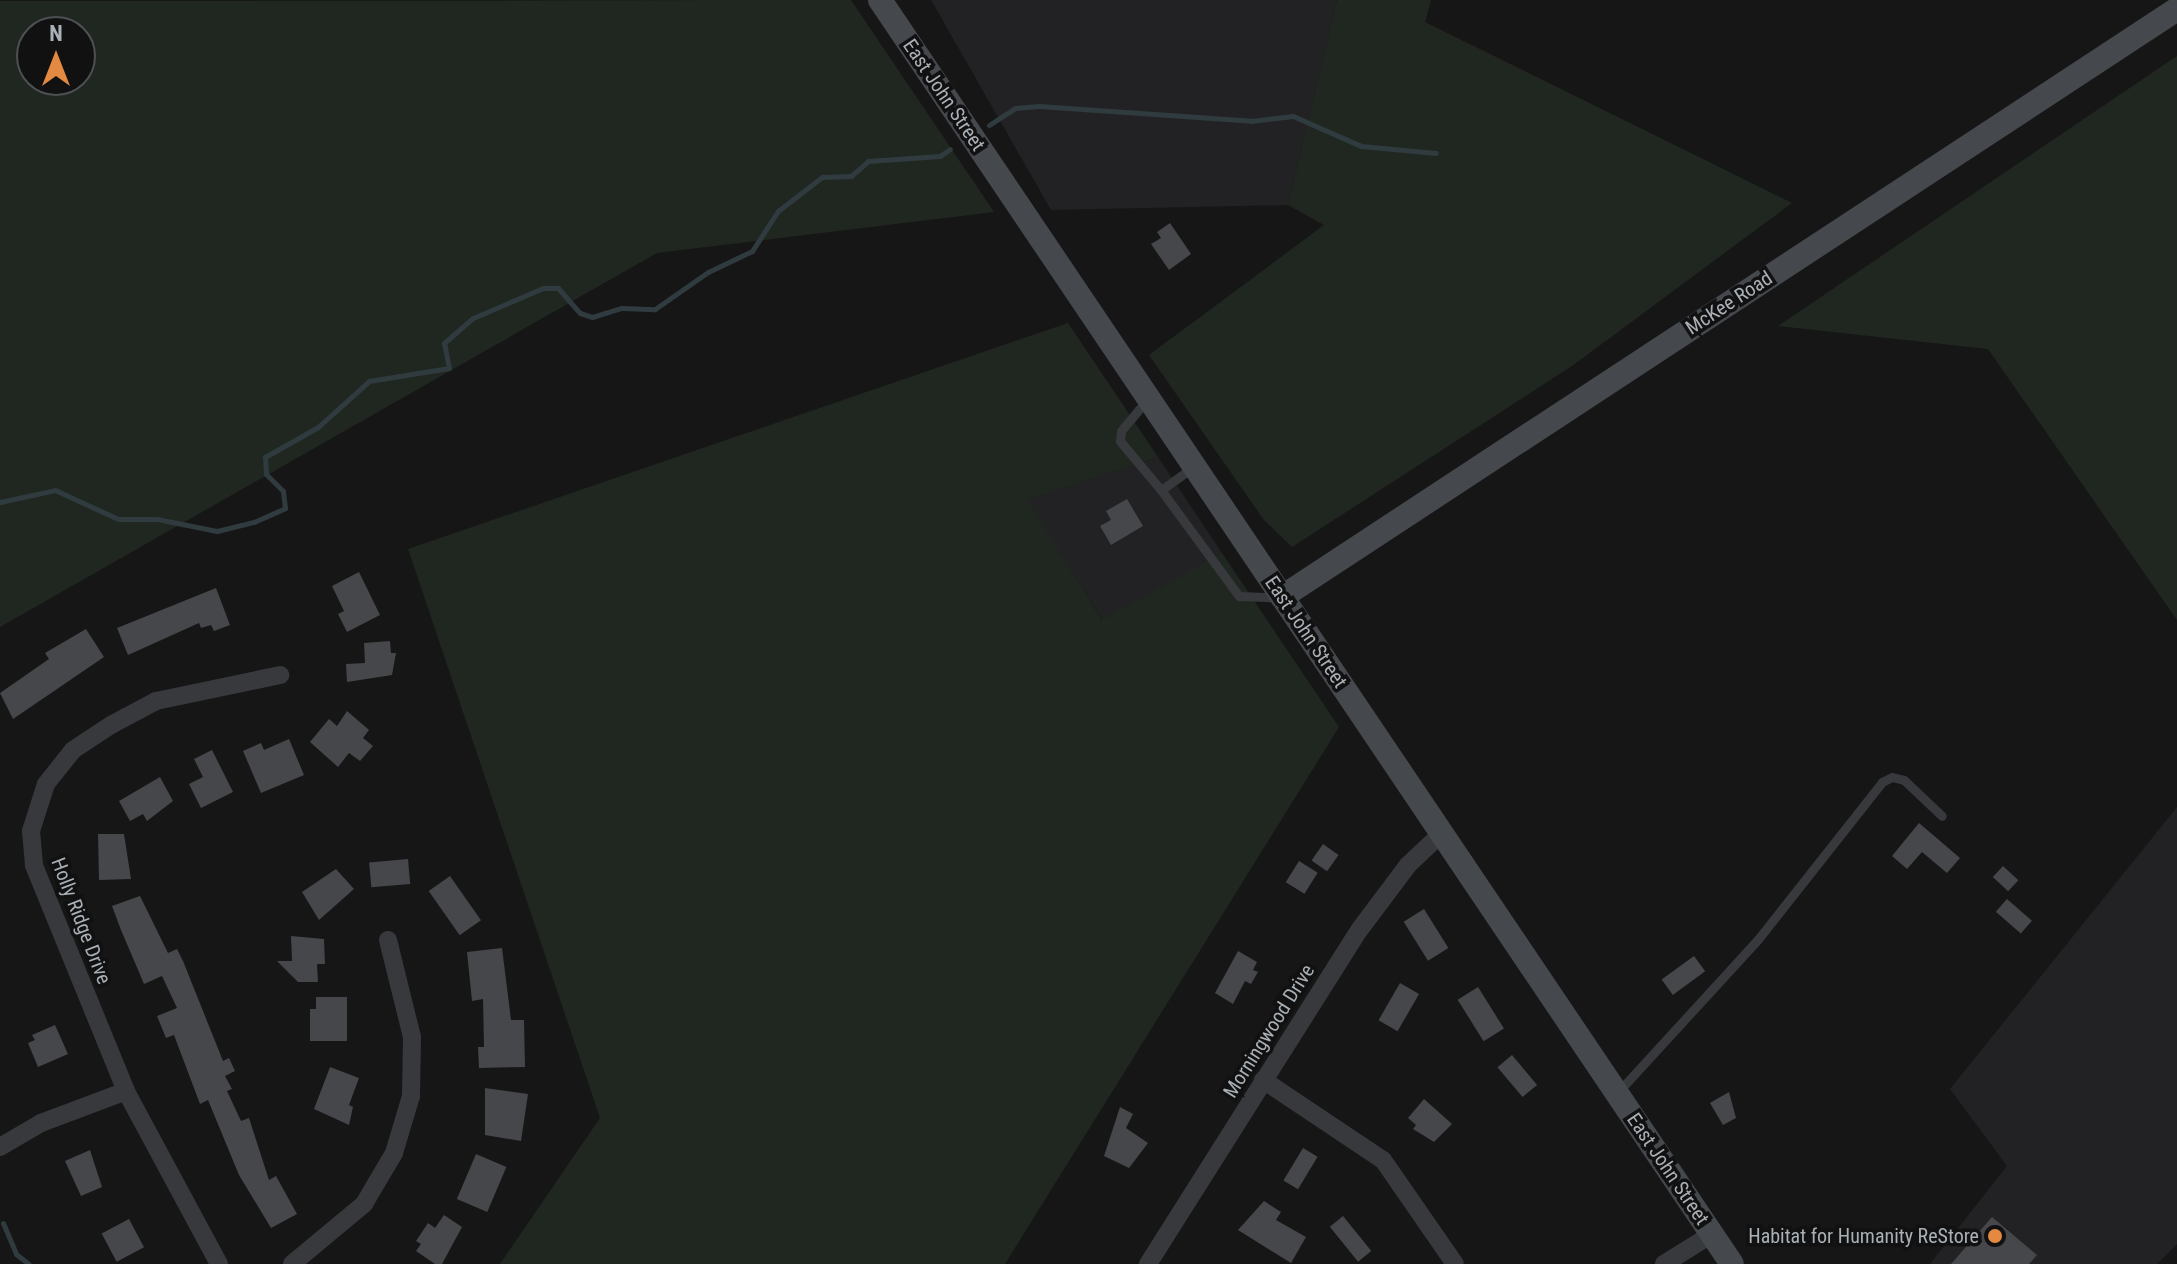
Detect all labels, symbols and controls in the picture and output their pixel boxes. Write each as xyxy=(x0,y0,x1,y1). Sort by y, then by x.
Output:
north arrow xyxy=(16,16,96,96)
text: N xyxy=(49,21,63,46)
street label: East John Street xyxy=(898,35,990,155)
street label: McKee Road xyxy=(1681,266,1777,340)
street label: East John Street xyxy=(1260,572,1352,692)
street label: Holly Ridge Drive xyxy=(46,854,116,988)
street label: Morningwood Drive xyxy=(1218,960,1320,1102)
street label: East John Street xyxy=(1622,1109,1714,1229)
place label: Habitat for Humanity ReStore xyxy=(1748,1224,1979,1248)
marker: Habitat for Humanity ReStore xyxy=(1986,1227,2004,1245)

